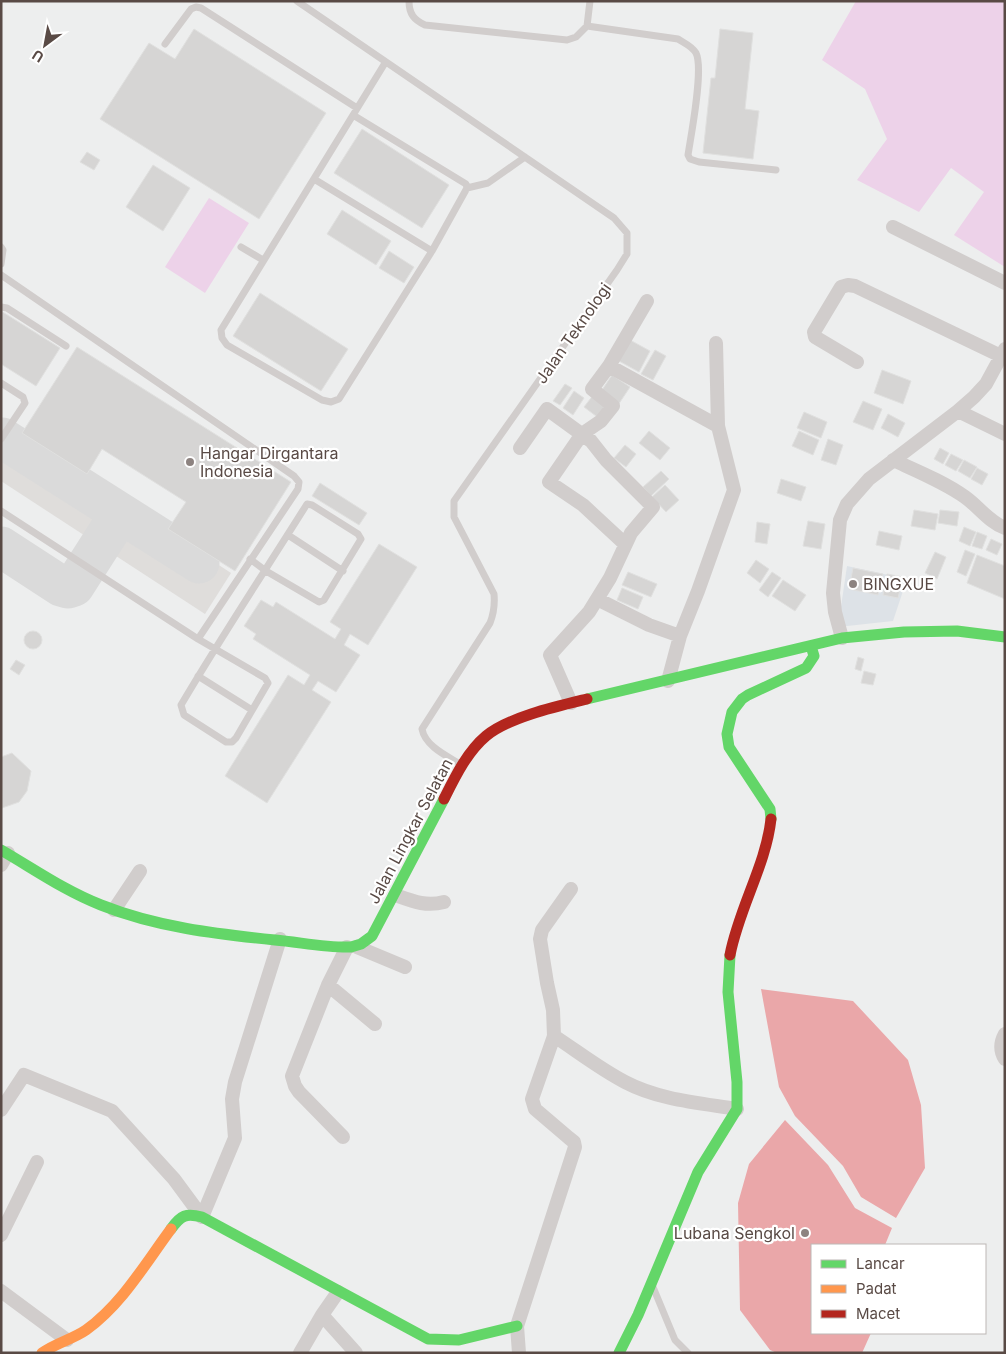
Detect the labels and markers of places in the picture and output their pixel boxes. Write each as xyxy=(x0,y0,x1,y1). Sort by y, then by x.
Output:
place label: Hangar Dirgantara Indonesia xyxy=(200,443,338,481)
marker: Hangar Dirgantara Indonesia xyxy=(184,456,196,468)
place label: BINGXUE xyxy=(863,574,934,594)
marker: BINGXUE xyxy=(847,578,859,590)
place label: Lubana Sengkol xyxy=(674,1223,795,1243)
marker: Lubana Sengkol xyxy=(799,1227,811,1239)

